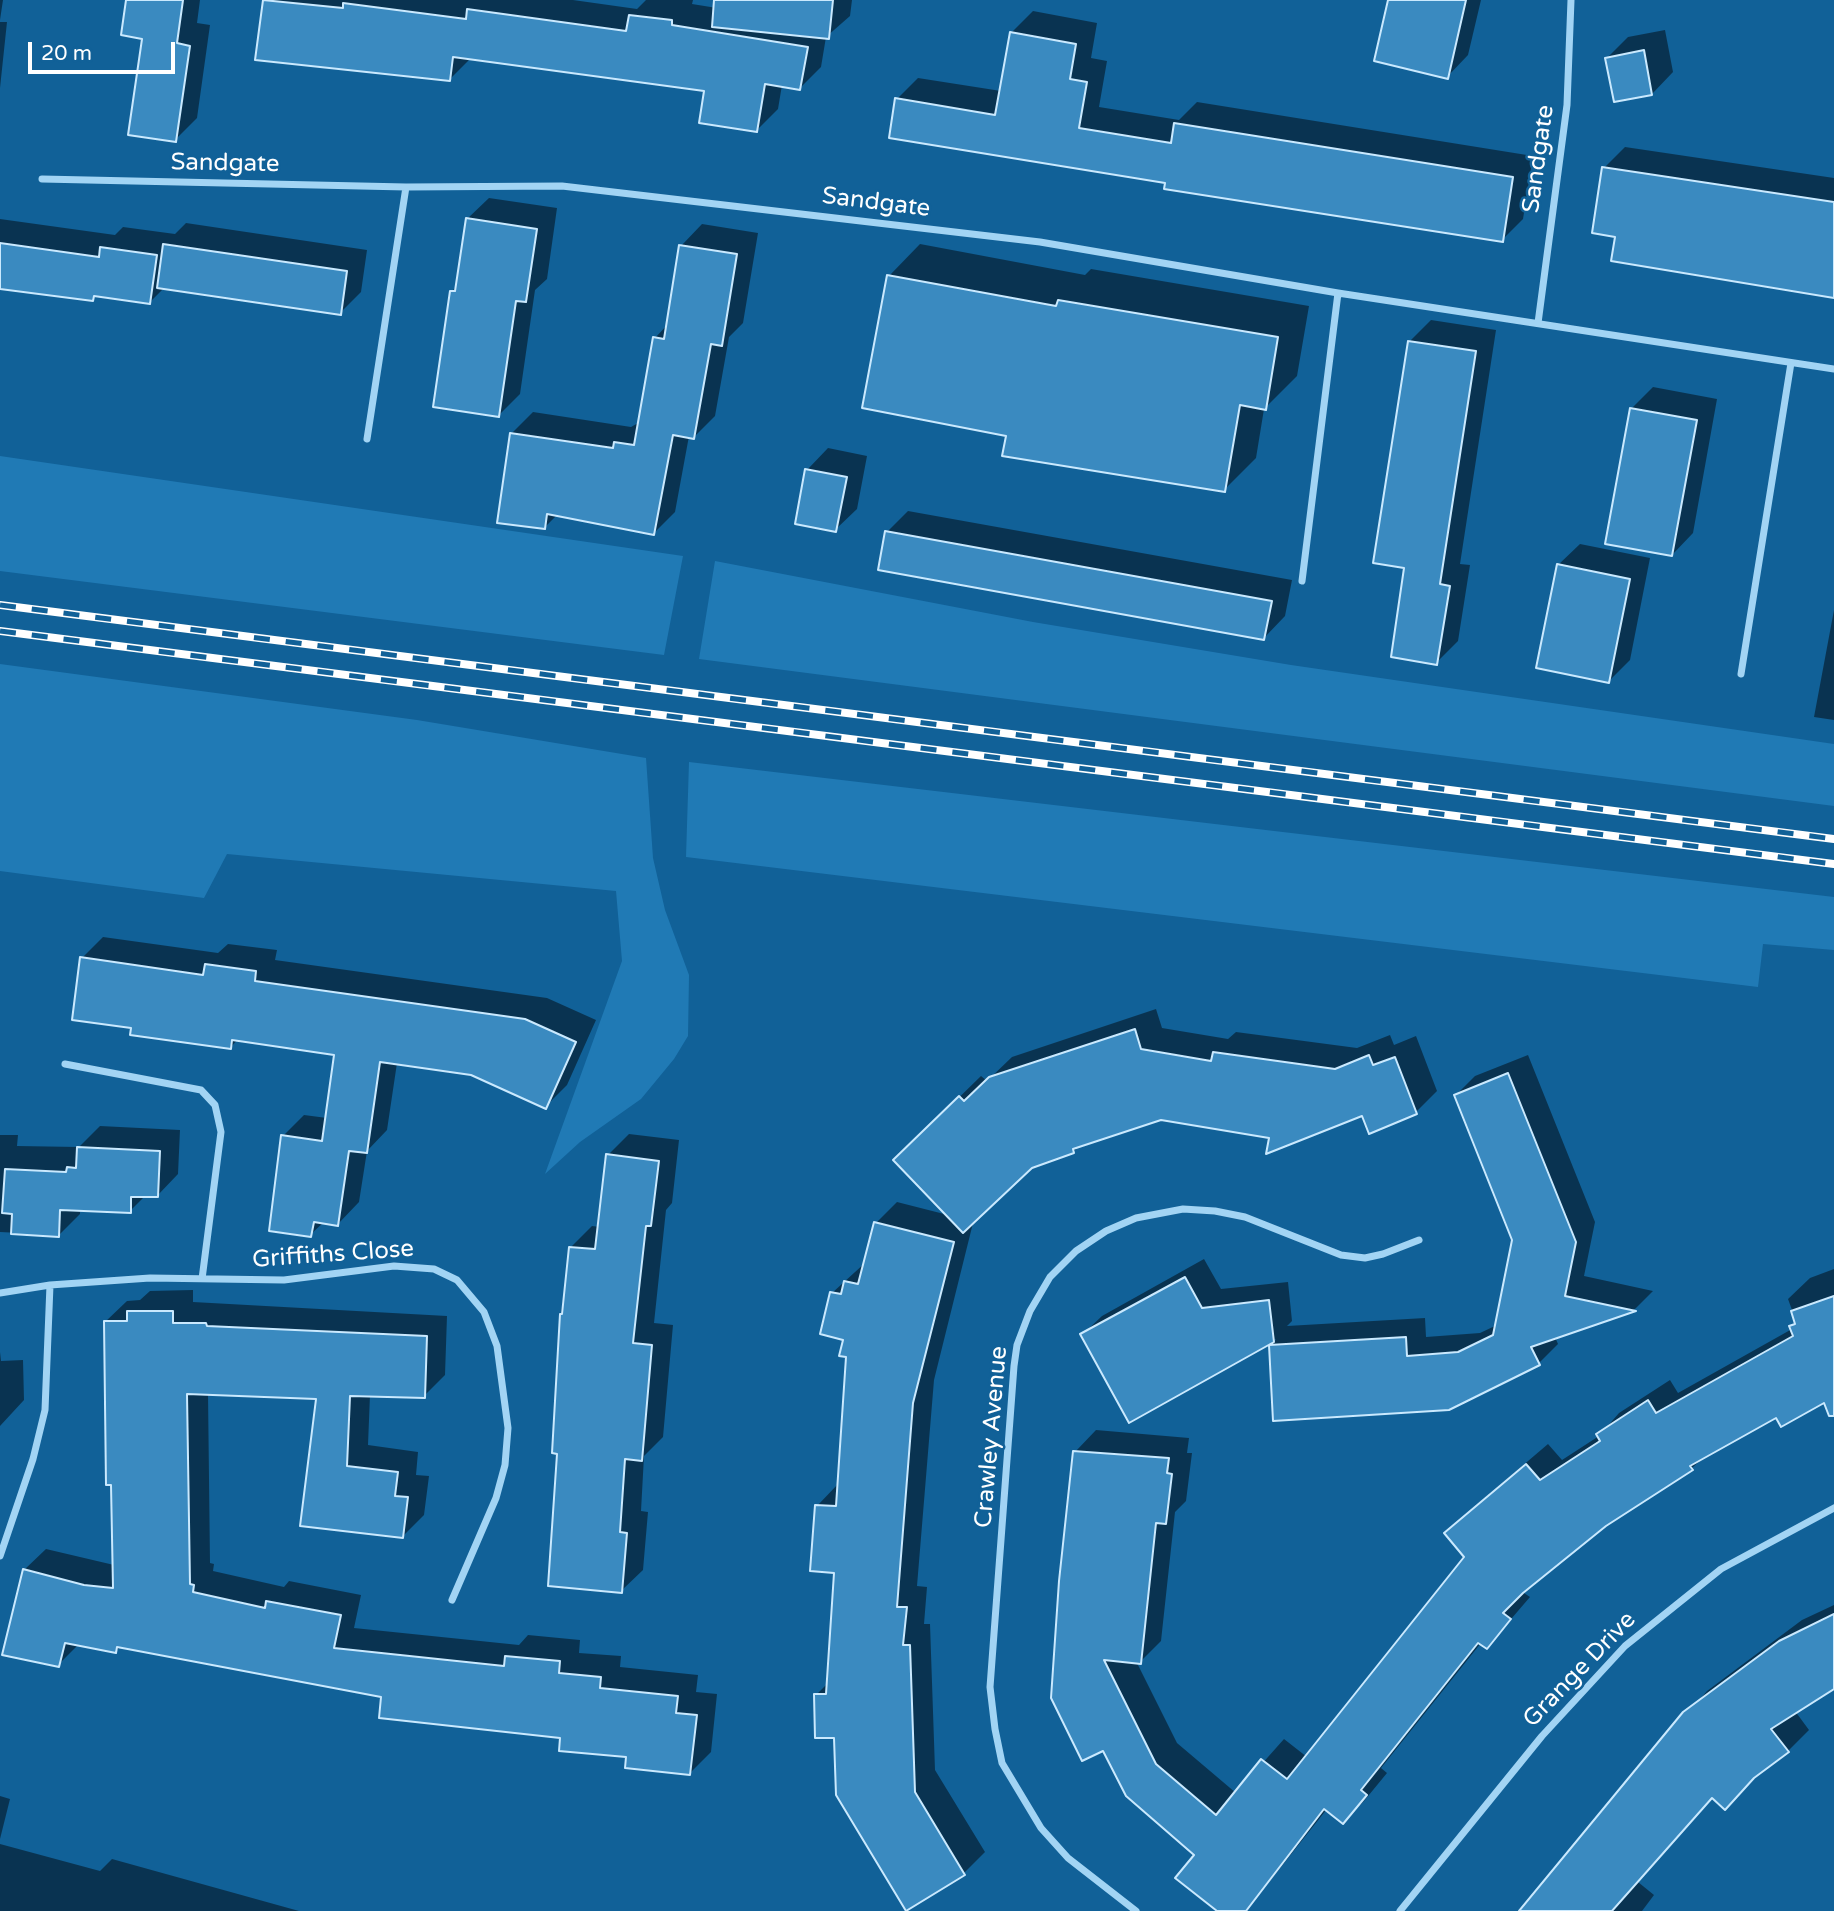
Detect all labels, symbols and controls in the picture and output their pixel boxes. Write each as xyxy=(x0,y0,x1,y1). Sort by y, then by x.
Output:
scale bar xyxy=(32,28,178,72)
text: 20 m xyxy=(41,41,92,66)
street label: Sandgate xyxy=(1517,103,1561,215)
street label: Sandgate xyxy=(170,149,280,179)
street label: Sandgate xyxy=(820,182,932,224)
street label: Griffiths Close xyxy=(251,1235,415,1275)
street label: Crawley Avenue xyxy=(970,1345,1014,1529)
street label: Grange Drive xyxy=(1518,1606,1642,1734)

